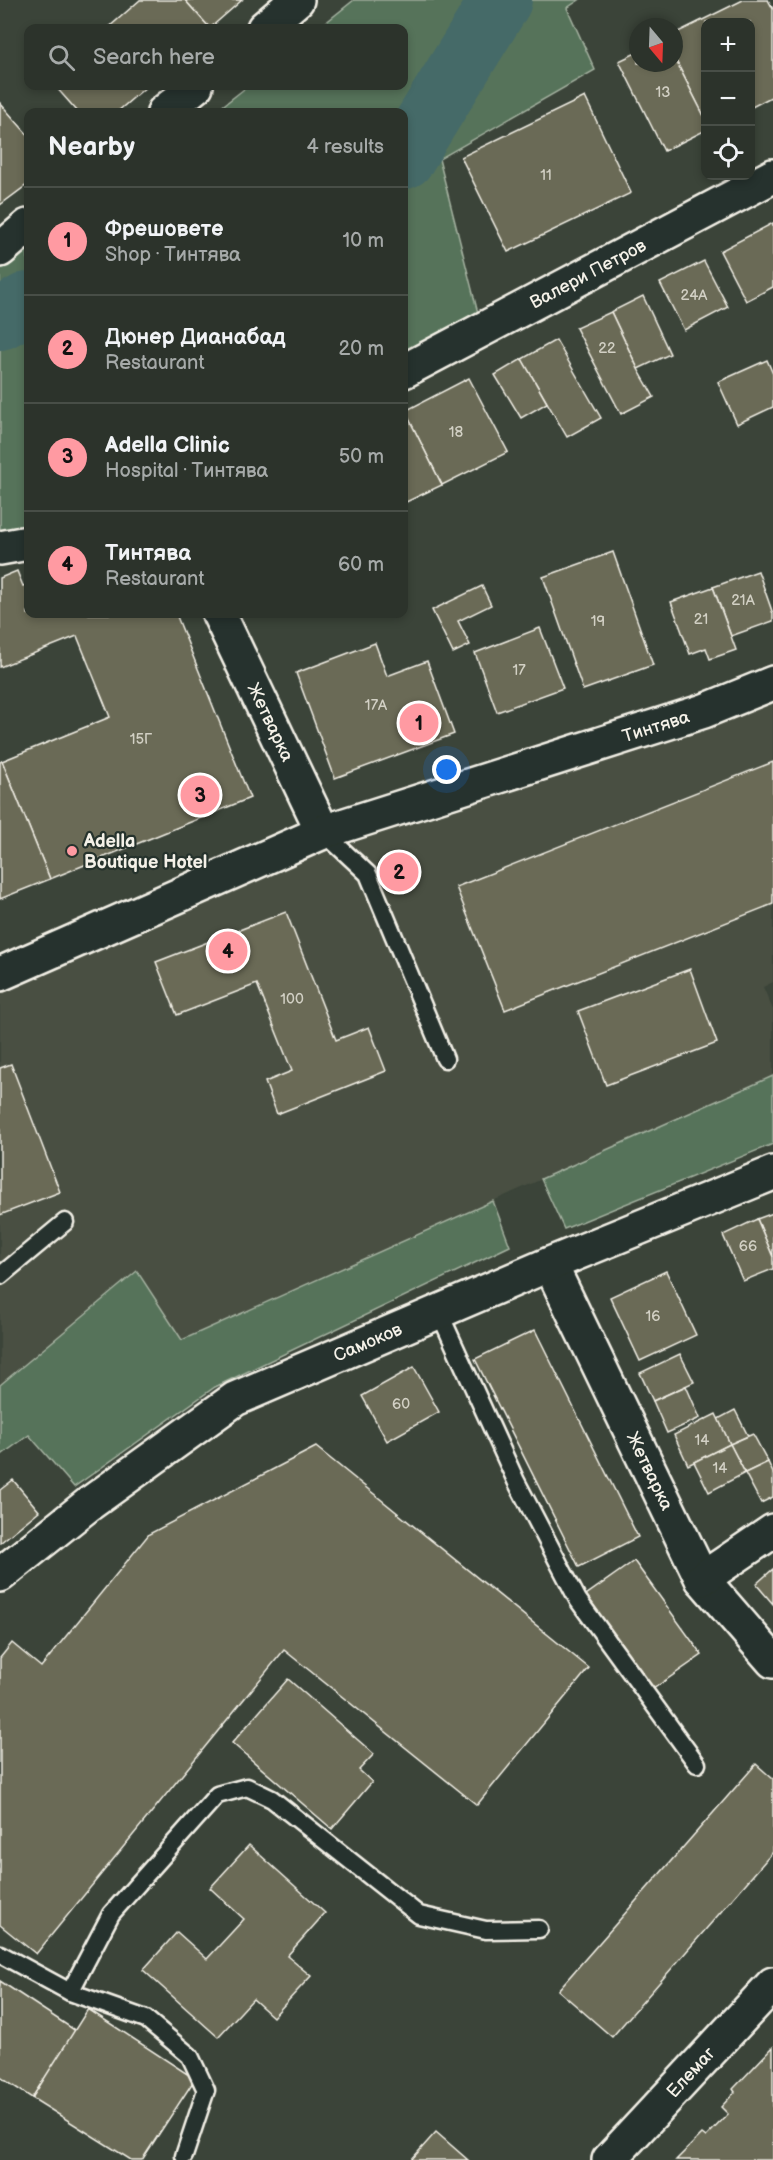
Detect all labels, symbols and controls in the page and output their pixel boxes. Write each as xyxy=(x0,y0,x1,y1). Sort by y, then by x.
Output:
north arrow xyxy=(629,18,683,72)
map controls xyxy=(701,18,755,180)
button: + xyxy=(701,18,755,72)
search box xyxy=(24,24,408,90)
icon: search xyxy=(45,41,78,74)
text: Search here xyxy=(93,44,215,71)
button: − xyxy=(701,72,755,126)
house number: 13 xyxy=(655,83,671,102)
button: locate xyxy=(701,126,755,180)
text: Nearby xyxy=(48,132,135,163)
text: 4 results xyxy=(306,135,384,159)
house number: 11 xyxy=(540,166,552,185)
text: Фрешовете xyxy=(105,216,224,243)
text: 1 xyxy=(63,229,72,253)
text: 10 m xyxy=(343,229,384,253)
street label: Валери Петров xyxy=(526,234,650,313)
text: Shop · Тинтява xyxy=(105,243,241,267)
house number: 24А xyxy=(681,286,708,305)
text: Дюнер Дианабад xyxy=(105,324,285,351)
text: 2 xyxy=(62,337,73,361)
text: 20 m xyxy=(339,337,384,361)
house number: 22 xyxy=(598,339,616,358)
text: Restaurant xyxy=(105,351,205,375)
house number: 18 xyxy=(449,423,464,442)
text: Adella Clinic xyxy=(105,432,230,459)
text: 3 xyxy=(62,445,73,469)
text: 50 m xyxy=(339,445,384,469)
text: Hospital · Тинтява xyxy=(105,459,268,483)
text: Тинтява xyxy=(105,540,191,567)
text: 4 xyxy=(62,553,73,577)
text: 60 m xyxy=(338,553,384,577)
text: Restaurant xyxy=(105,567,205,591)
house number: 21А xyxy=(731,591,756,610)
house number: 21 xyxy=(694,610,708,629)
house number: 19 xyxy=(591,612,605,631)
house number: 17 xyxy=(512,661,526,680)
street label: Жетварка xyxy=(243,680,298,765)
house number: 17А xyxy=(365,696,388,715)
pin: 1 xyxy=(400,700,438,746)
street label: Тинтява xyxy=(620,706,692,747)
house number: 15Г xyxy=(130,730,153,749)
your location xyxy=(432,755,461,784)
pin: 3 xyxy=(180,772,220,818)
place label: Adella Boutique Hotel xyxy=(83,831,207,873)
marker: Adella Boutique Hotel xyxy=(65,844,79,858)
pin: 2 xyxy=(380,850,418,894)
pin: 4 xyxy=(208,928,248,974)
house number: 100 xyxy=(280,990,304,1009)
house number: 66 xyxy=(739,1237,757,1256)
house number: 16 xyxy=(646,1307,660,1326)
street label: Самоков xyxy=(330,1318,406,1366)
house number: 60 xyxy=(392,1395,410,1414)
street label: Жетварка xyxy=(622,1429,678,1514)
house number: 14 xyxy=(695,1431,709,1450)
house number: 14 xyxy=(713,1459,727,1478)
street label: Елемаг xyxy=(662,2043,719,2102)

